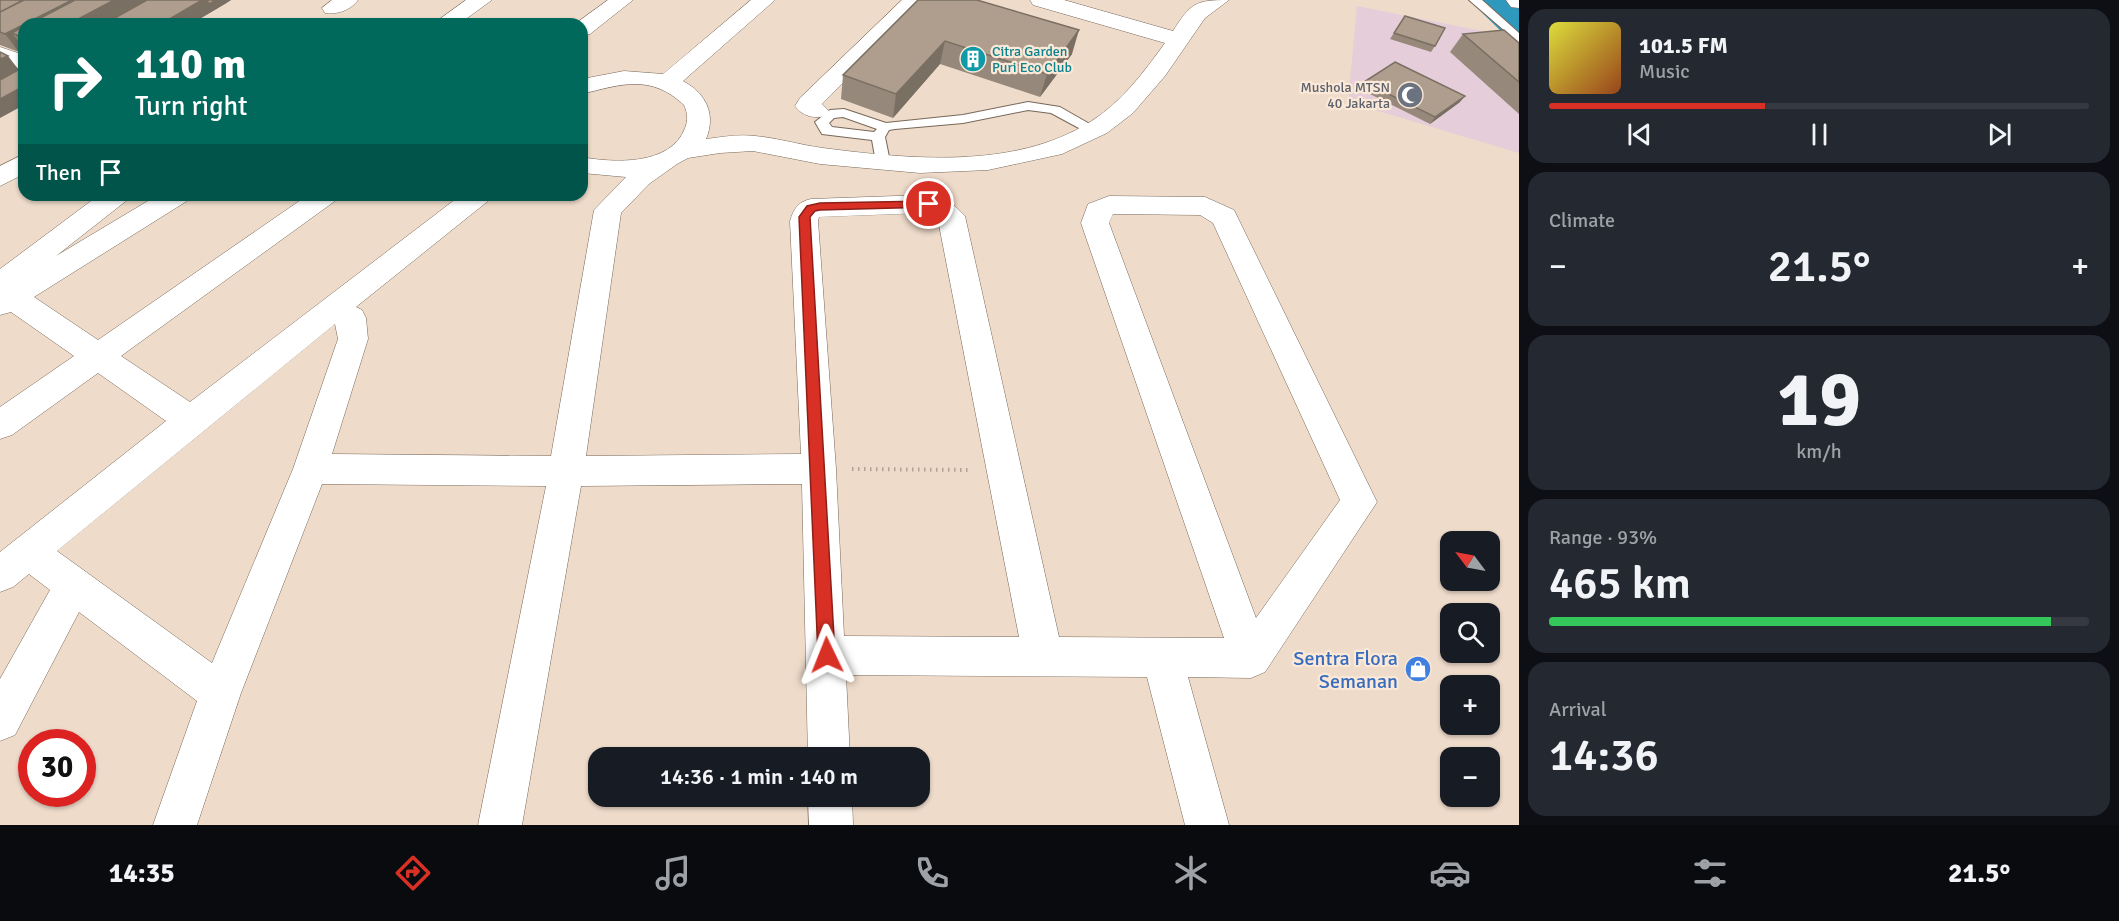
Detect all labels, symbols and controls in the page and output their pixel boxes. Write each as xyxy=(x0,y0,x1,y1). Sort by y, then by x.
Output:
text: 101.5 FM xyxy=(1639,32,1728,59)
text: 110 m xyxy=(135,39,246,90)
icon: right xyxy=(36,42,114,120)
place label: Citra Garden Puri Eco Club xyxy=(992,43,1072,76)
building icon: Citra Garden Puri Eco Club xyxy=(958,44,988,74)
text: Music xyxy=(1639,59,1690,84)
place label: Mushola MTSN 40 Jakarta xyxy=(1300,79,1390,112)
mosque icon: Mushola MTSN 40 Jakarta xyxy=(1395,80,1425,110)
text: Turn right xyxy=(135,90,248,123)
icon: previous xyxy=(1623,118,1656,151)
icon: pause xyxy=(1803,118,1836,151)
icon: next xyxy=(1983,118,2016,151)
icon: arrive xyxy=(94,156,127,189)
text: Then xyxy=(36,159,82,186)
pin xyxy=(903,178,954,229)
icon: arrive xyxy=(912,187,945,220)
text: Climate xyxy=(1549,208,1615,233)
text: 21.5° xyxy=(1768,239,1870,294)
text: − xyxy=(1549,246,1567,287)
text: + xyxy=(2071,246,2089,287)
text: 19 xyxy=(1777,352,1861,448)
text: km/h xyxy=(1796,439,1842,464)
text: Range · 93% xyxy=(1549,525,1657,550)
north arrow xyxy=(1440,531,1500,591)
map controls xyxy=(1440,531,1500,807)
text: 465 km xyxy=(1549,556,1691,611)
button: search xyxy=(1440,603,1500,663)
position arrow xyxy=(795,623,859,687)
place label: Sentra Flora Semanan xyxy=(1293,646,1398,694)
shop icon: Sentra Flora Semanan xyxy=(1403,654,1433,684)
button: + xyxy=(1440,675,1500,735)
text: Arrival xyxy=(1549,697,1607,722)
text: 14:36 xyxy=(1549,728,1659,783)
speed limit sign: 30 xyxy=(18,729,96,807)
button: − xyxy=(1440,747,1500,807)
text: 14:36 · 1 min · 140 m xyxy=(660,763,858,790)
icon: directions xyxy=(392,852,434,894)
icon: music xyxy=(652,852,694,894)
icon: phone xyxy=(911,852,953,894)
icon: climate xyxy=(1170,852,1212,894)
icon: car xyxy=(1429,852,1471,894)
icon: filters xyxy=(1689,852,1731,894)
text: 14:35 xyxy=(109,857,175,890)
text: 21.5° xyxy=(1948,857,2010,890)

